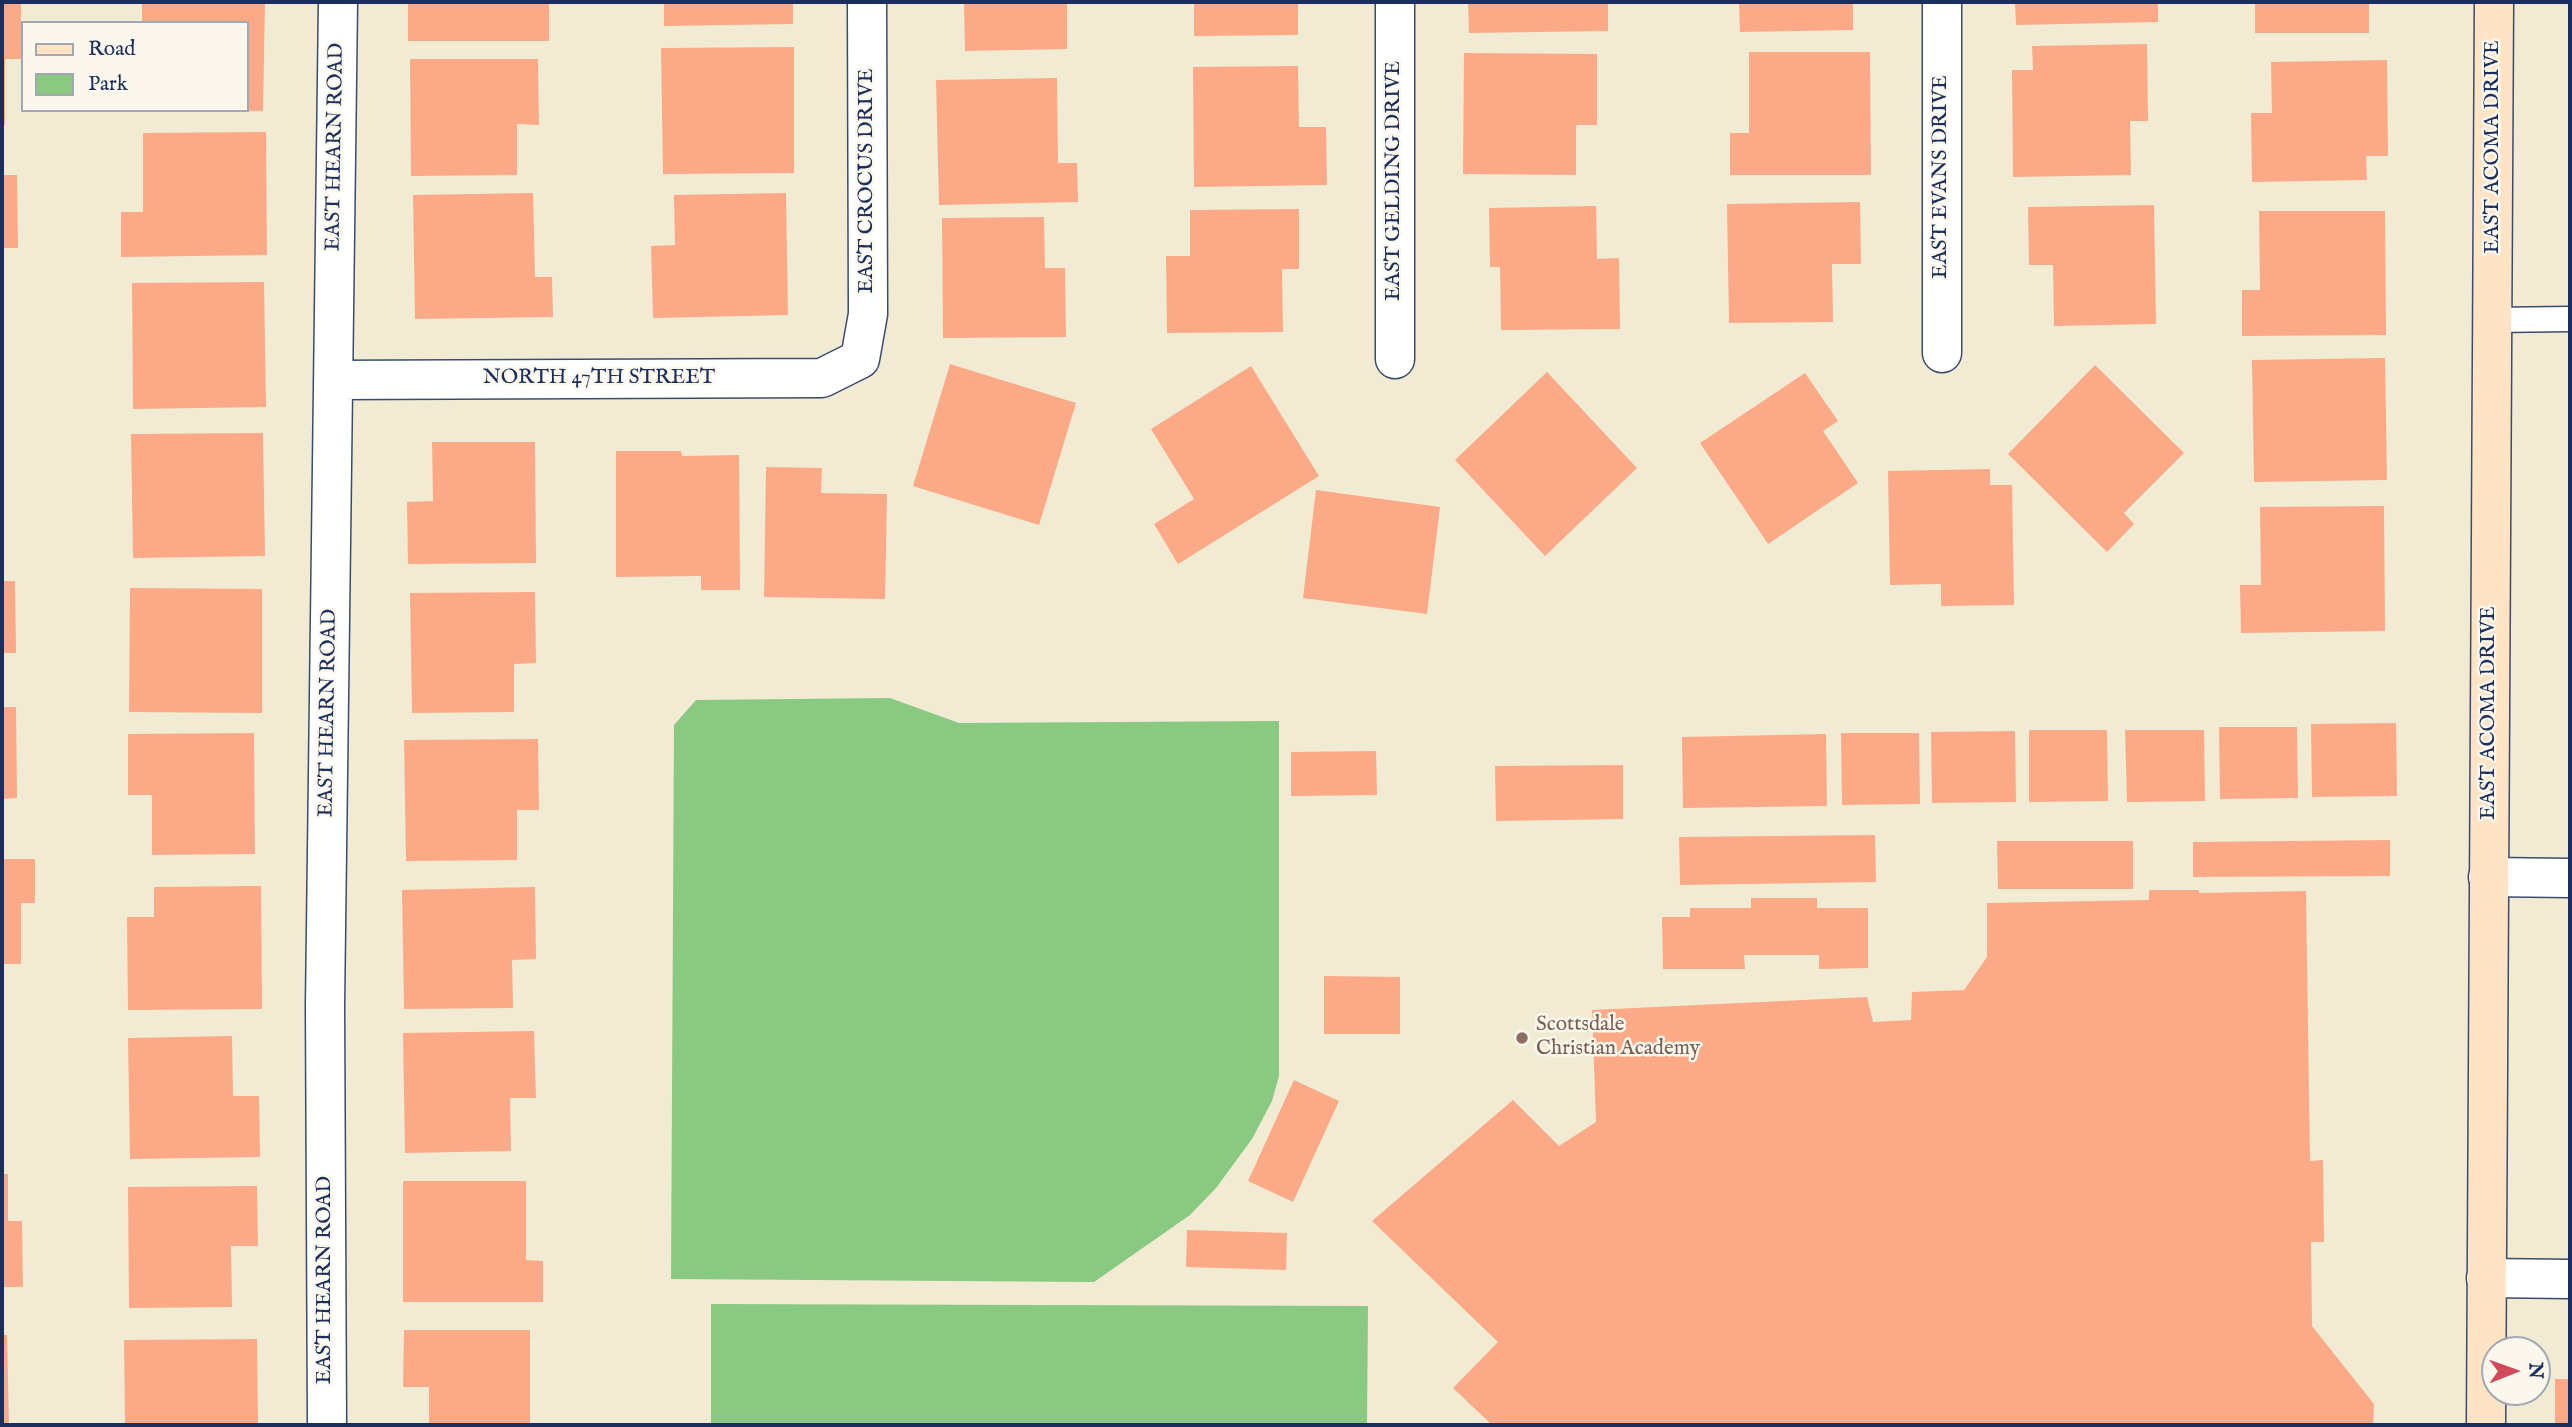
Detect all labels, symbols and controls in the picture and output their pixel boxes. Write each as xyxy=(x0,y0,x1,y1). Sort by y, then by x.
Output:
legend xyxy=(21,21,248,112)
text: Road xyxy=(88,36,135,63)
street label: EAST ACOMA DRIVE xyxy=(2481,40,2507,254)
street label: EAST HEARN ROAD xyxy=(322,43,350,251)
street label: EAST GELDING DRIVE xyxy=(1382,61,1408,301)
street label: EAST CROCUS DRIVE xyxy=(855,68,881,294)
text: Park xyxy=(88,71,128,98)
street label: EAST EVANS DRIVE xyxy=(1929,75,1955,279)
street label: NORTH 47TH STREET xyxy=(483,366,715,392)
street label: EAST ACOMA DRIVE xyxy=(2477,606,2503,820)
street label: EAST HEARN ROAD xyxy=(315,609,343,817)
place label: Scottsdale Christian Academy xyxy=(1536,1013,1700,1063)
marker: Scottsdale Christian Academy xyxy=(1514,1030,1530,1046)
street label: EAST HEARN ROAD xyxy=(313,1176,339,1384)
north arrow xyxy=(2481,1336,2551,1406)
text: N xyxy=(2523,1362,2547,1379)

